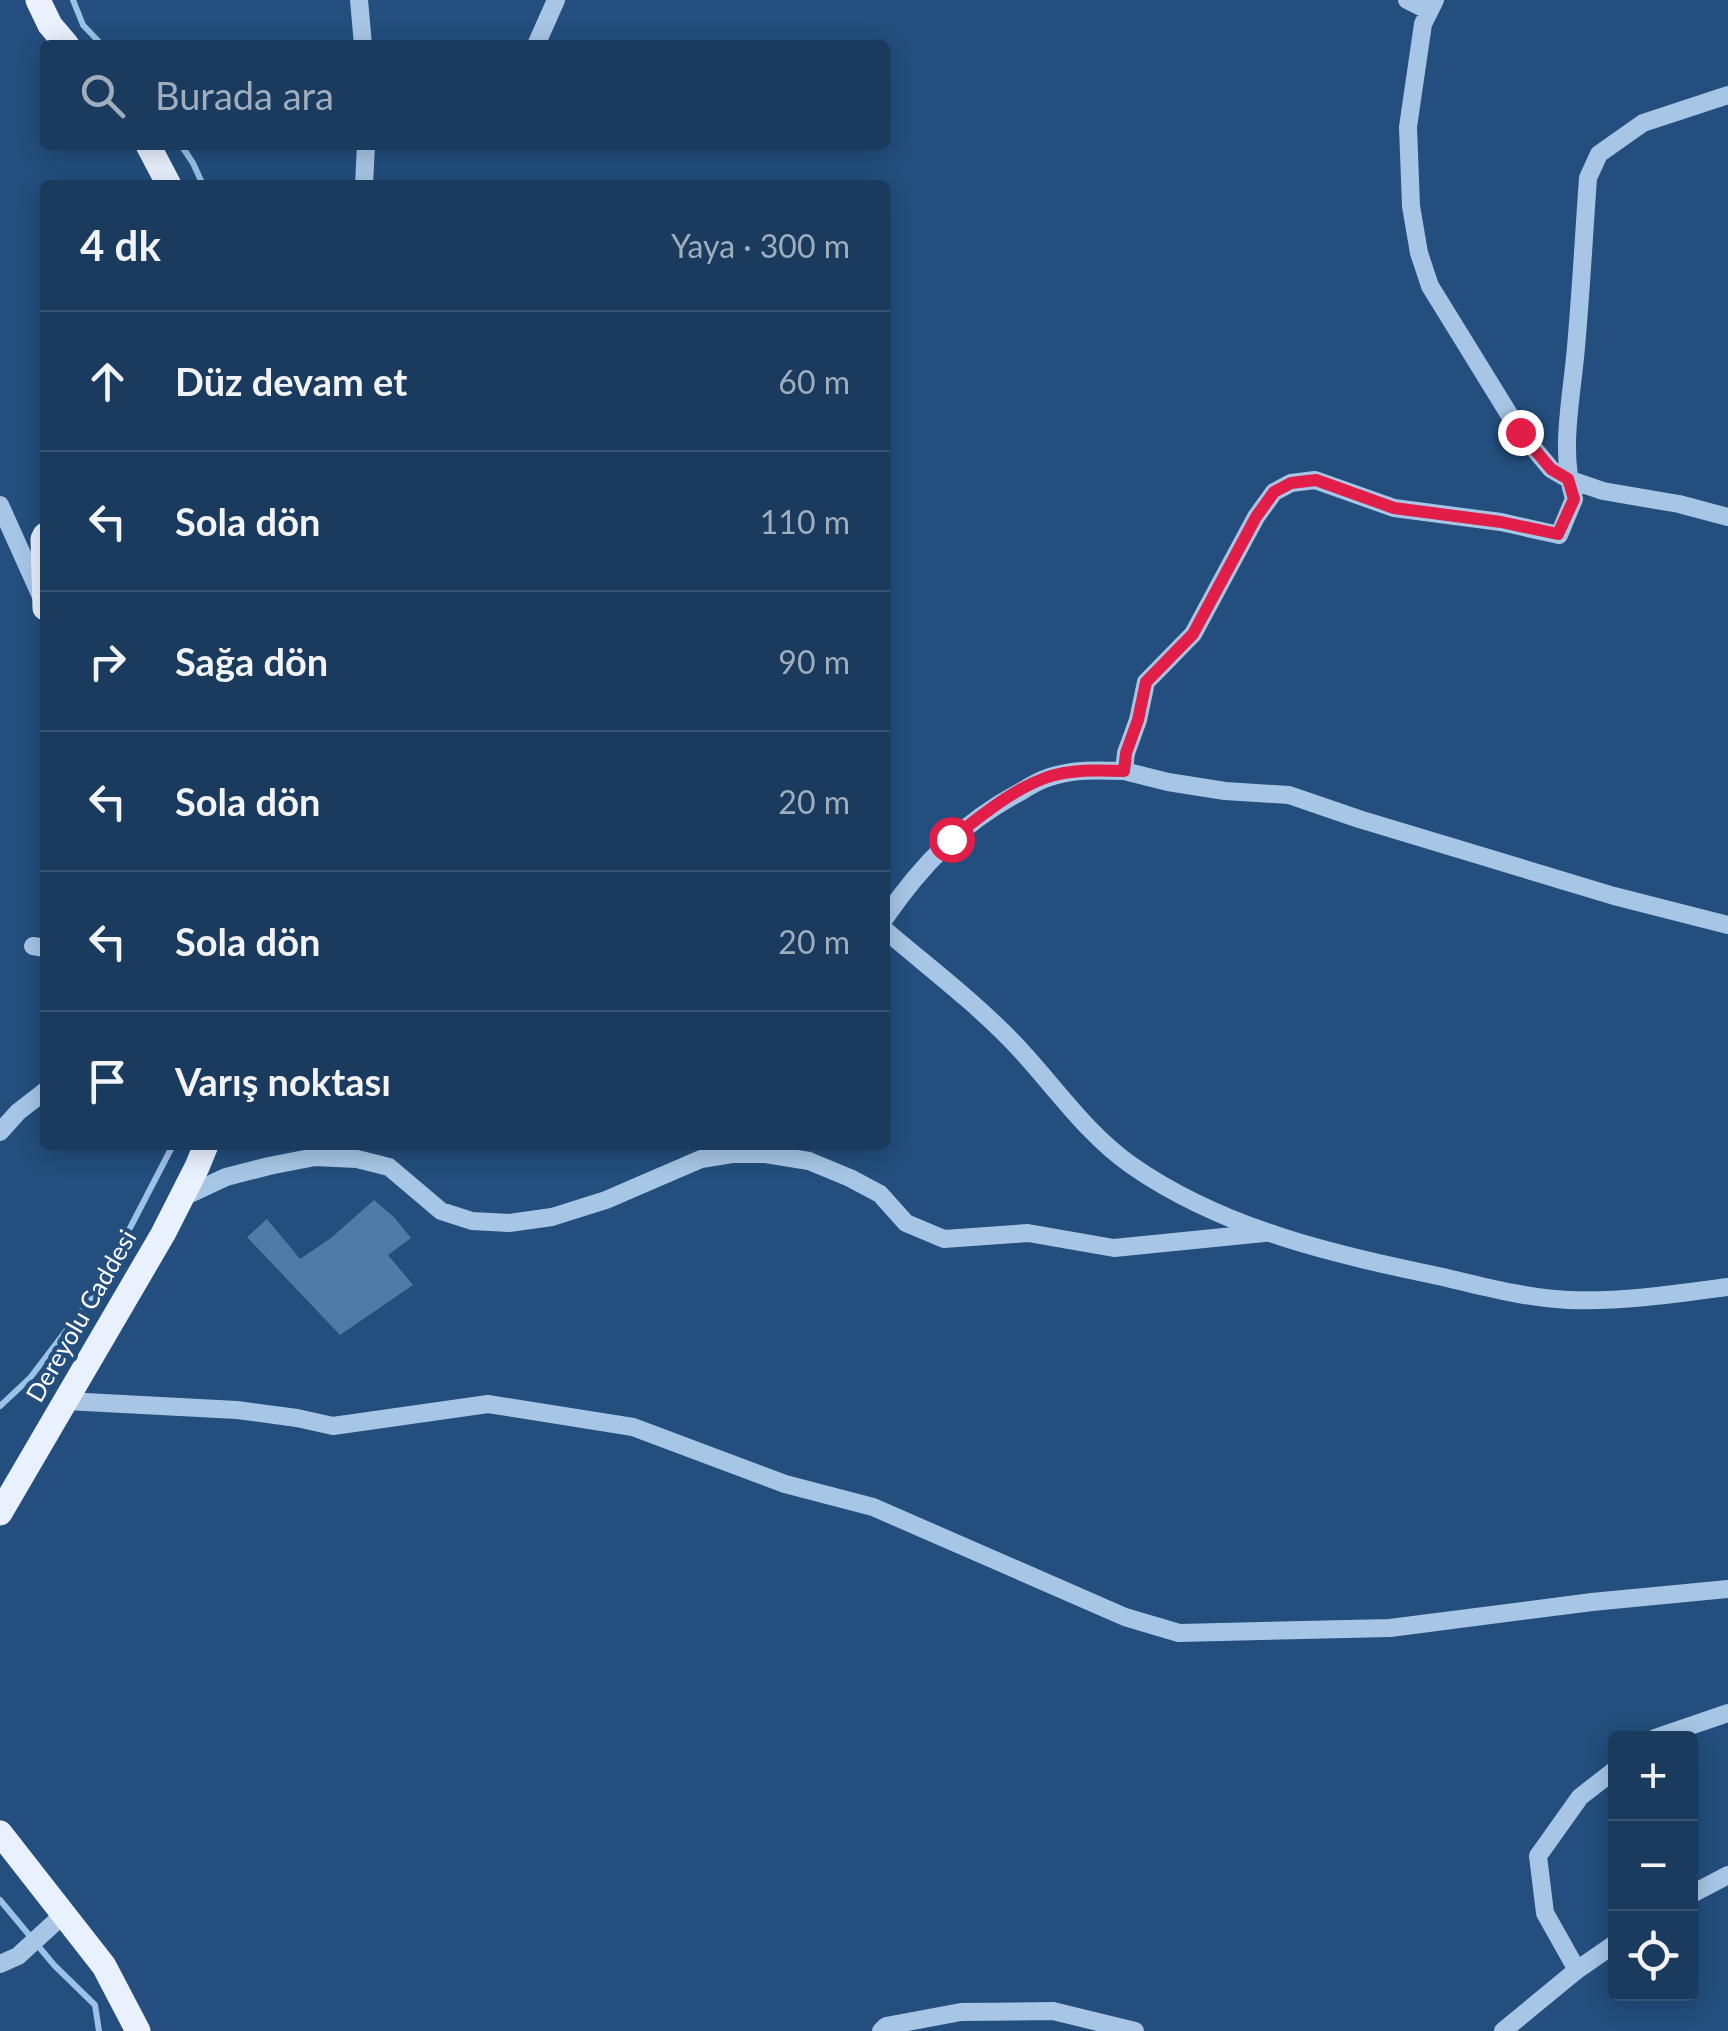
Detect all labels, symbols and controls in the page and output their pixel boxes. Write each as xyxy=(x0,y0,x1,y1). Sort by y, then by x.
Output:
search box xyxy=(40,40,890,150)
icon: search xyxy=(75,68,130,123)
text: Burada ara xyxy=(155,72,334,118)
text: 4 dk xyxy=(80,220,161,270)
text: Yaya · 300 m xyxy=(671,226,850,265)
icon: ahead xyxy=(80,354,135,409)
text: Düz devam et xyxy=(175,358,407,404)
text: 60 m xyxy=(778,362,850,401)
route end xyxy=(1498,410,1544,456)
icon: left xyxy=(80,494,135,549)
text: Sola dön xyxy=(175,498,320,544)
text: 110 m xyxy=(760,502,850,541)
icon: right xyxy=(80,634,135,689)
text: Sağa dön xyxy=(175,638,328,684)
text: 90 m xyxy=(778,642,850,681)
icon: left xyxy=(80,774,135,829)
text: Sola dön xyxy=(175,778,320,824)
text: 20 m xyxy=(778,782,850,821)
route start xyxy=(929,817,975,863)
icon: left xyxy=(80,914,135,969)
text: Sola dön xyxy=(175,918,320,964)
text: 20 m xyxy=(778,922,850,961)
icon: arrive xyxy=(80,1054,135,1109)
text: Varış noktası xyxy=(175,1058,391,1104)
street label: Dereyolu Caddesi xyxy=(19,1224,142,1407)
map controls xyxy=(1608,1731,1698,2001)
button: + xyxy=(1608,1731,1698,1821)
button: − xyxy=(1608,1821,1698,1911)
button: locate xyxy=(1608,1911,1698,2001)

